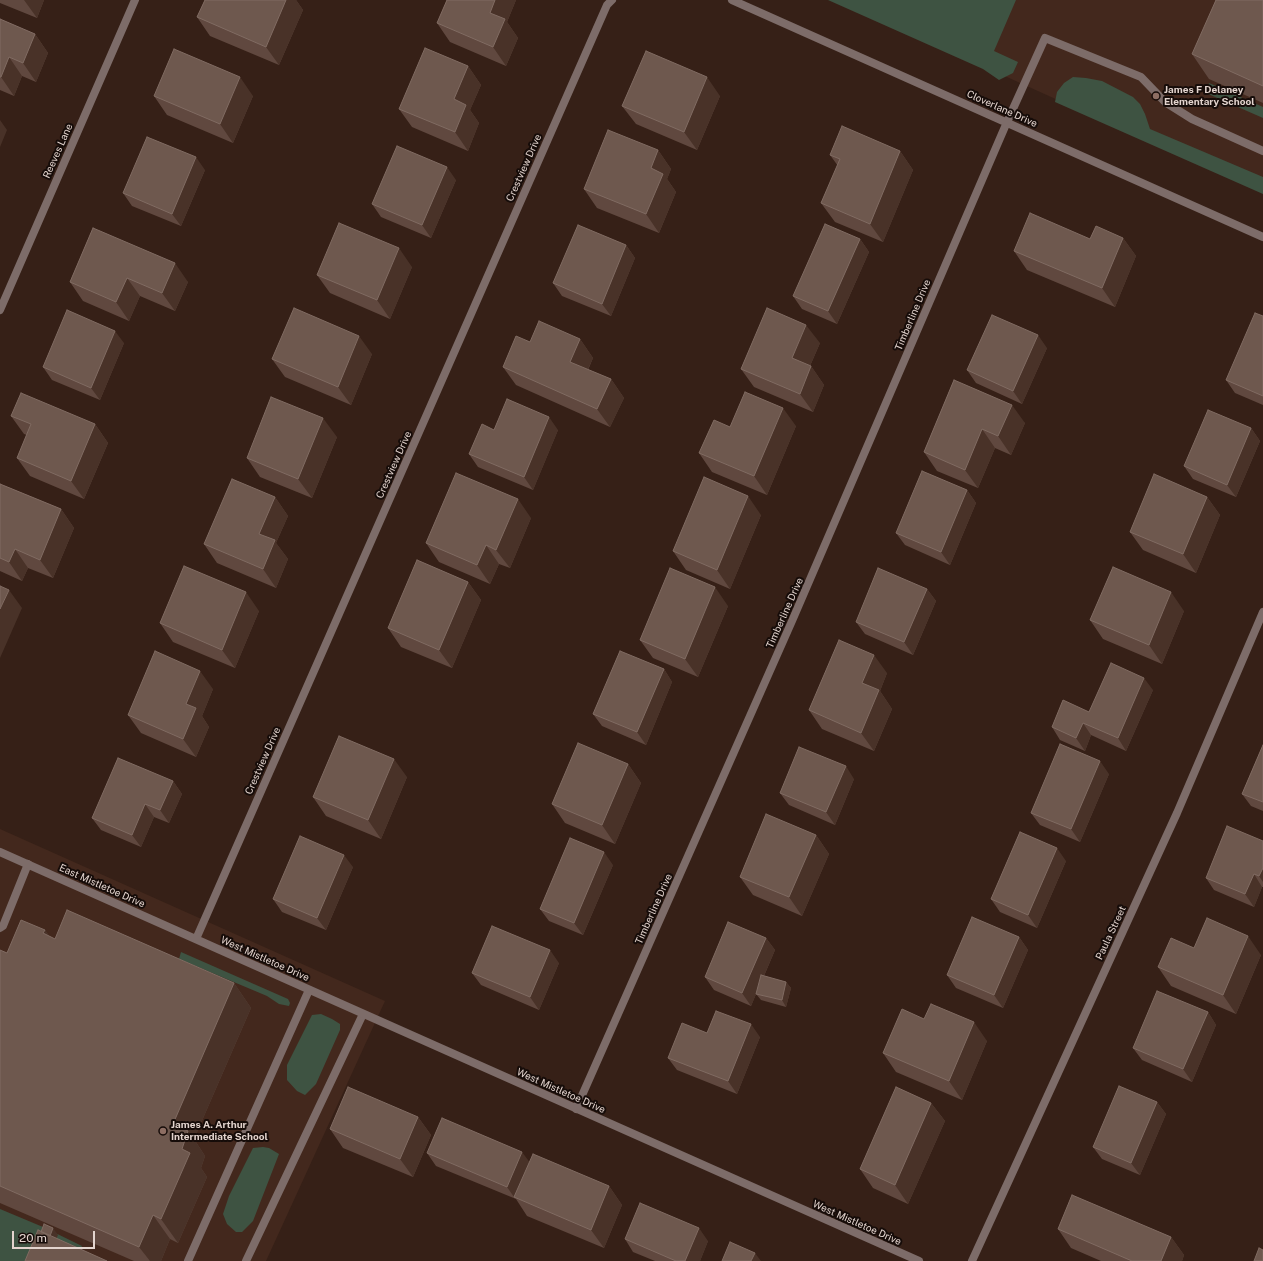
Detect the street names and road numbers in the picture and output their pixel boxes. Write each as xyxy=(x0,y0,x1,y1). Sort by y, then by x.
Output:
street label: Cloverlane Drive xyxy=(965,88,1039,130)
street label: Reeves Lane xyxy=(41,122,75,180)
street label: Crestview Drive xyxy=(504,132,544,204)
street label: Timberline Drive xyxy=(893,278,933,352)
street label: Crestview Drive xyxy=(374,429,414,501)
street label: Timberline Drive xyxy=(764,576,806,650)
street label: Crestview Drive xyxy=(243,725,283,797)
street label: East Mistletoe Drive xyxy=(57,862,147,910)
street label: Timberline Drive xyxy=(633,872,675,946)
street label: Paula Street xyxy=(1093,904,1129,962)
street label: West Mistletoe Drive xyxy=(219,934,311,984)
street label: West Mistletoe Drive xyxy=(515,1066,607,1116)
street label: West Mistletoe Drive xyxy=(811,1198,903,1248)

